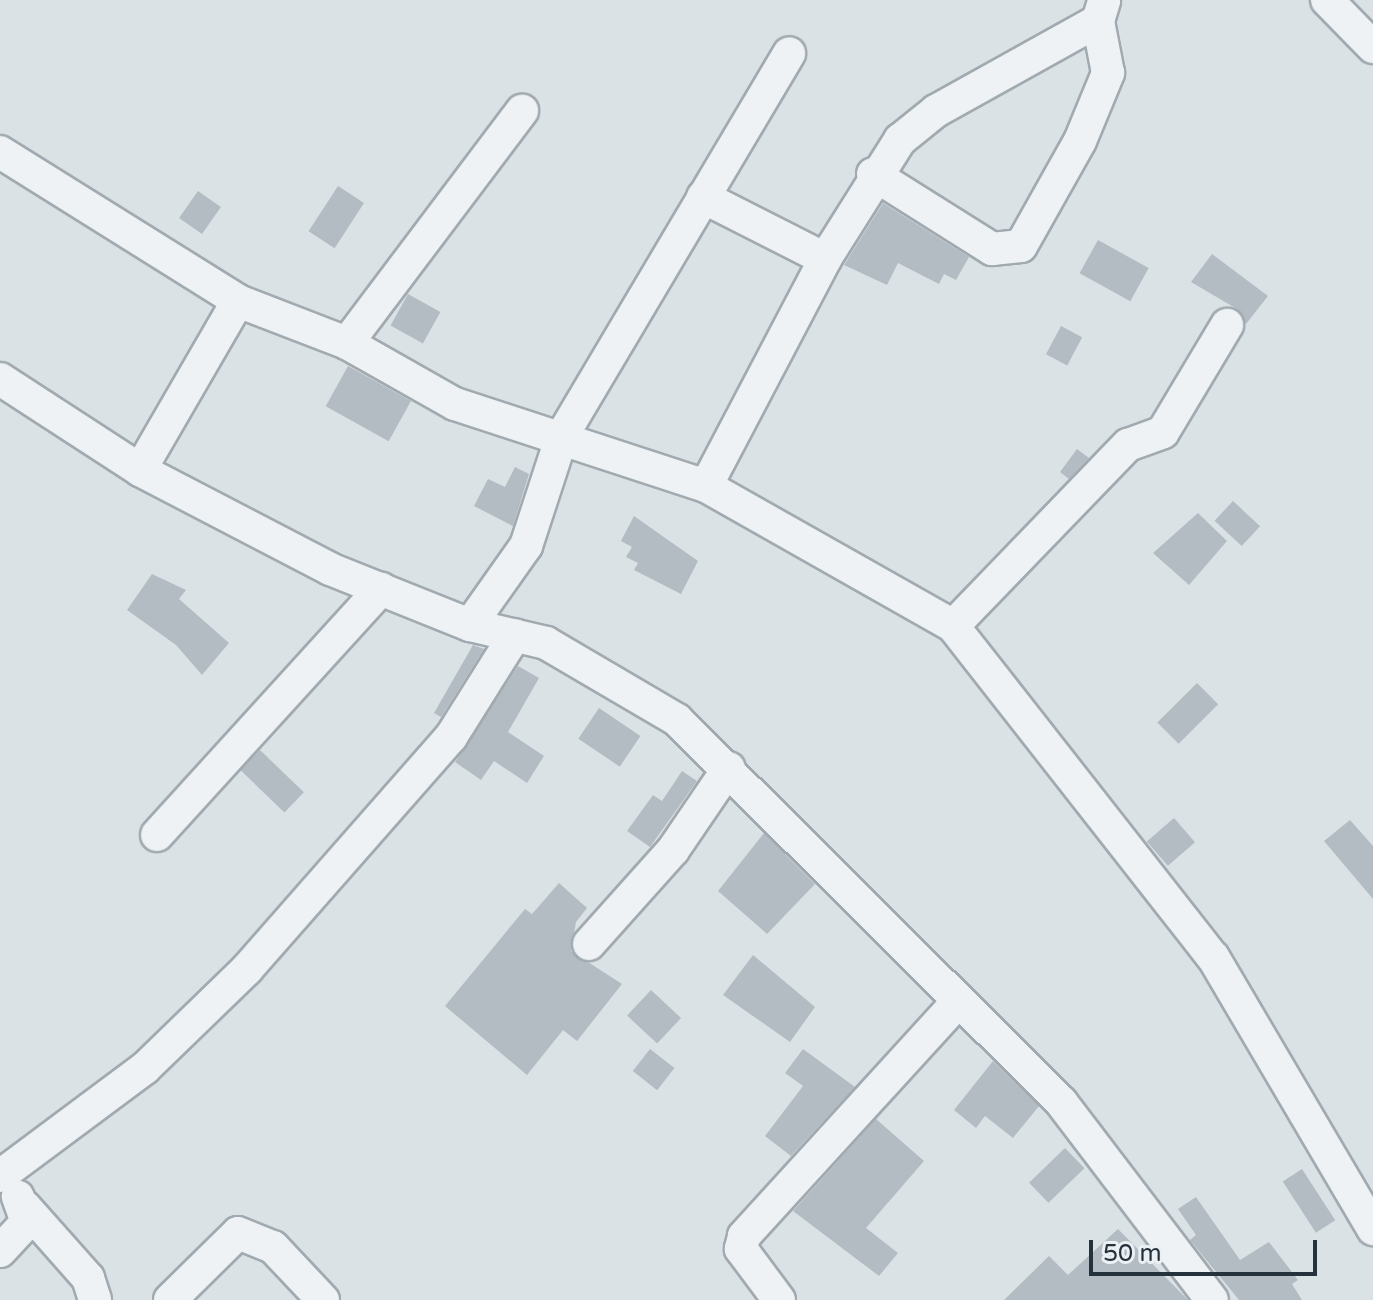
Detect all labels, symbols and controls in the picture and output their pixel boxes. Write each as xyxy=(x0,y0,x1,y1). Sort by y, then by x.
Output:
scale bar xyxy=(1093,1224,1321,1274)
text: 50 m xyxy=(1103,1239,1161,1268)

